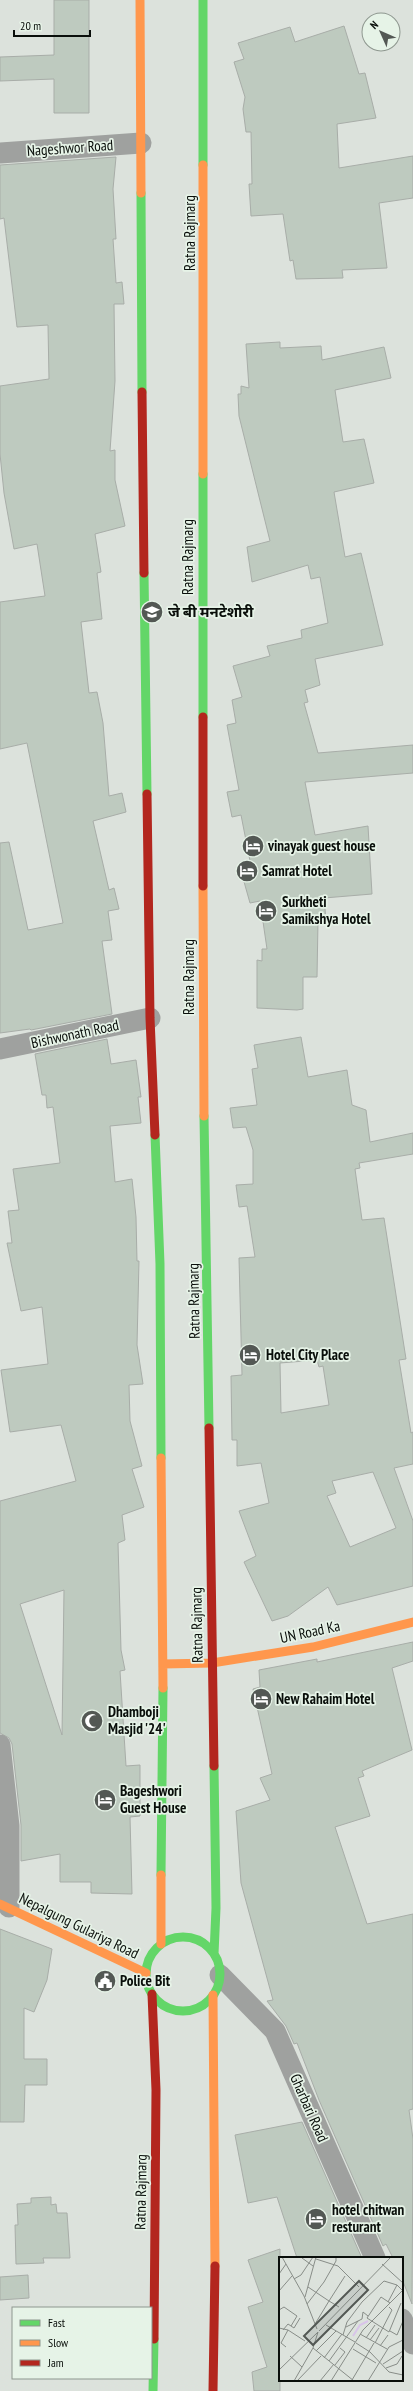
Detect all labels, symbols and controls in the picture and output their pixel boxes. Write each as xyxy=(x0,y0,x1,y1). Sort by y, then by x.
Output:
scale bar xyxy=(14,12,90,38)
north arrow xyxy=(361,12,401,52)
text: 20 m xyxy=(20,18,41,33)
text: N xyxy=(367,18,381,32)
street label: Nageshwor Road xyxy=(26,135,114,160)
street label: Ratna Rajmarg xyxy=(180,195,199,271)
street label: Ratna Rajmarg xyxy=(178,519,197,595)
school or university icon: जे बी मनटेशोरी xyxy=(139,599,165,625)
place label: जे बी मनटेशोरी xyxy=(168,602,254,621)
hotel icon: vinayak guest house xyxy=(240,833,266,859)
place label: vinayak guest house xyxy=(267,836,376,855)
hotel icon: Samrat Hotel xyxy=(234,858,260,884)
place label: Samrat Hotel xyxy=(262,861,332,880)
place label: Surkheti Samikshya Hotel xyxy=(282,892,371,928)
hotel icon: Surkheti Samikshya Hotel xyxy=(253,898,279,924)
street label: Ratna Rajmarg xyxy=(179,939,198,1015)
street label: Bishwonath Road xyxy=(29,1015,121,1052)
street label: Ratna Rajmarg xyxy=(183,1263,204,1339)
hotel icon: Hotel City Place xyxy=(237,1342,263,1368)
place label: Hotel City Place xyxy=(266,1345,349,1364)
street label: Ratna Rajmarg xyxy=(186,1587,207,1663)
street label: UN Road Ka xyxy=(278,1616,342,1647)
hotel icon: New Rahaim Hotel xyxy=(248,1686,274,1712)
place label: New Rahaim Hotel xyxy=(276,1689,375,1708)
place label: Dhamboji Masjid '24' xyxy=(108,1702,166,1738)
mosque icon: Dhamboji Masjid '24' xyxy=(79,1708,105,1734)
place label: Bageshwori Guest House xyxy=(120,1781,186,1817)
hotel icon: Bageshwori Guest House xyxy=(92,1787,118,1813)
street label: Nepalgung Gulariya Road xyxy=(16,1888,142,1963)
public building icon: Police Bit xyxy=(92,1968,118,1994)
place label: Police Bit xyxy=(120,1971,171,1990)
street label: Gharbari Road xyxy=(286,2071,333,2145)
street label: Ratna Rajmarg xyxy=(130,2154,151,2230)
place label: hotel chitwan resturant xyxy=(332,2200,405,2236)
hotel icon: hotel chitwan resturant xyxy=(303,2206,329,2232)
inset map xyxy=(279,2257,403,2381)
legend xyxy=(12,2307,152,2379)
text: Fast xyxy=(48,2315,66,2330)
text: Slow xyxy=(48,2335,69,2350)
text: Jam xyxy=(47,2355,64,2370)

